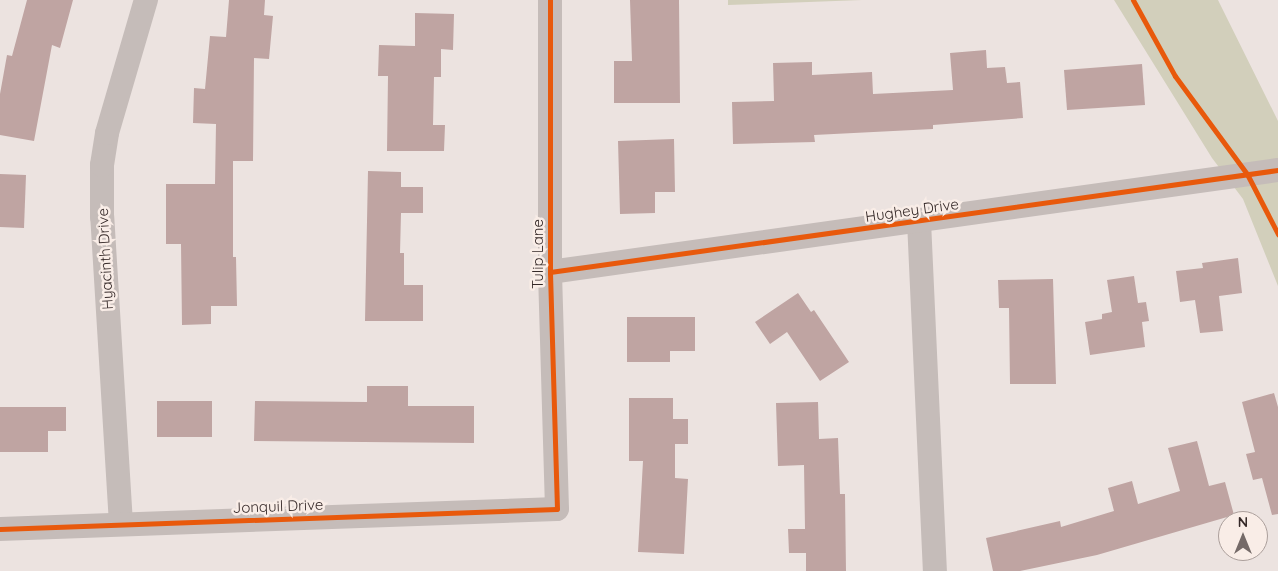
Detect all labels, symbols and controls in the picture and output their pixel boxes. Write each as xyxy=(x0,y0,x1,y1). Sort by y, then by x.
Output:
street label: Hughey Drive xyxy=(864,195,960,225)
street label: Hyacinth Drive xyxy=(93,208,117,310)
street label: Tulip Lane xyxy=(529,219,547,289)
street label: Jonquil Drive xyxy=(232,495,324,517)
north arrow xyxy=(1218,511,1268,561)
text: N xyxy=(1238,513,1248,531)

